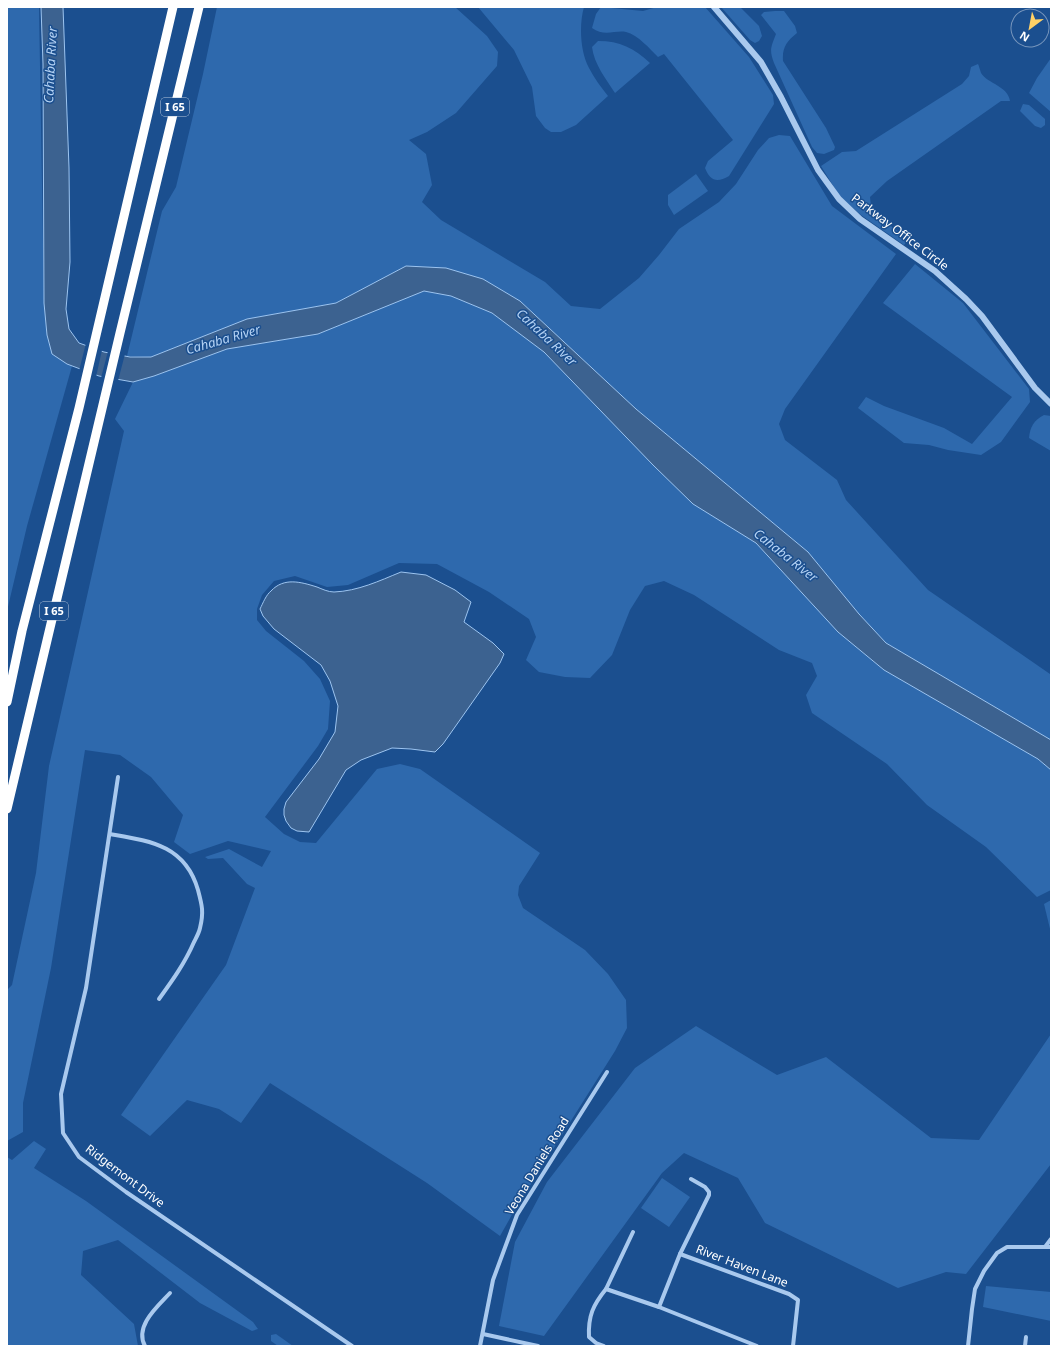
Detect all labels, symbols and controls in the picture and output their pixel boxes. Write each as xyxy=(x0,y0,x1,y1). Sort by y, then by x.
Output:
north arrow xyxy=(1010,8,1050,48)
water label: Cahaba River xyxy=(39,25,61,104)
text: N xyxy=(1017,28,1032,46)
road number: I 65 xyxy=(161,98,189,116)
street label: Parkway Office Circle xyxy=(848,189,953,274)
water label: Cahaba River xyxy=(513,304,582,370)
water label: Cahaba River xyxy=(184,320,263,358)
water label: Cahaba River xyxy=(750,524,822,586)
road number: I 65 xyxy=(40,602,68,620)
street label: Veona Daniels Road xyxy=(500,1113,573,1218)
street label: Ridgemont Drive xyxy=(82,1140,169,1211)
street label: River Haven Lane xyxy=(694,1240,791,1291)

